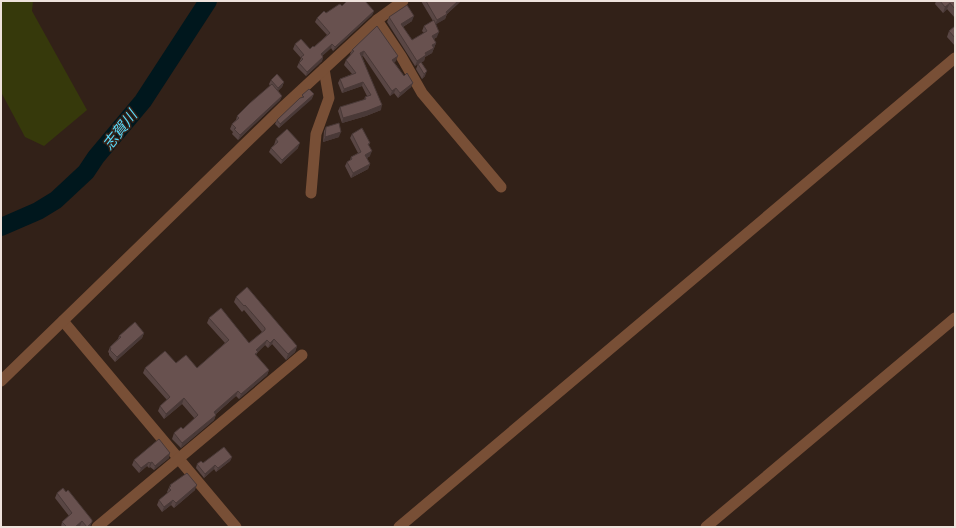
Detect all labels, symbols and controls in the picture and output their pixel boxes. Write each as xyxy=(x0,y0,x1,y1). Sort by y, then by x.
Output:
water label: 志賀川 xyxy=(98,105,141,153)

